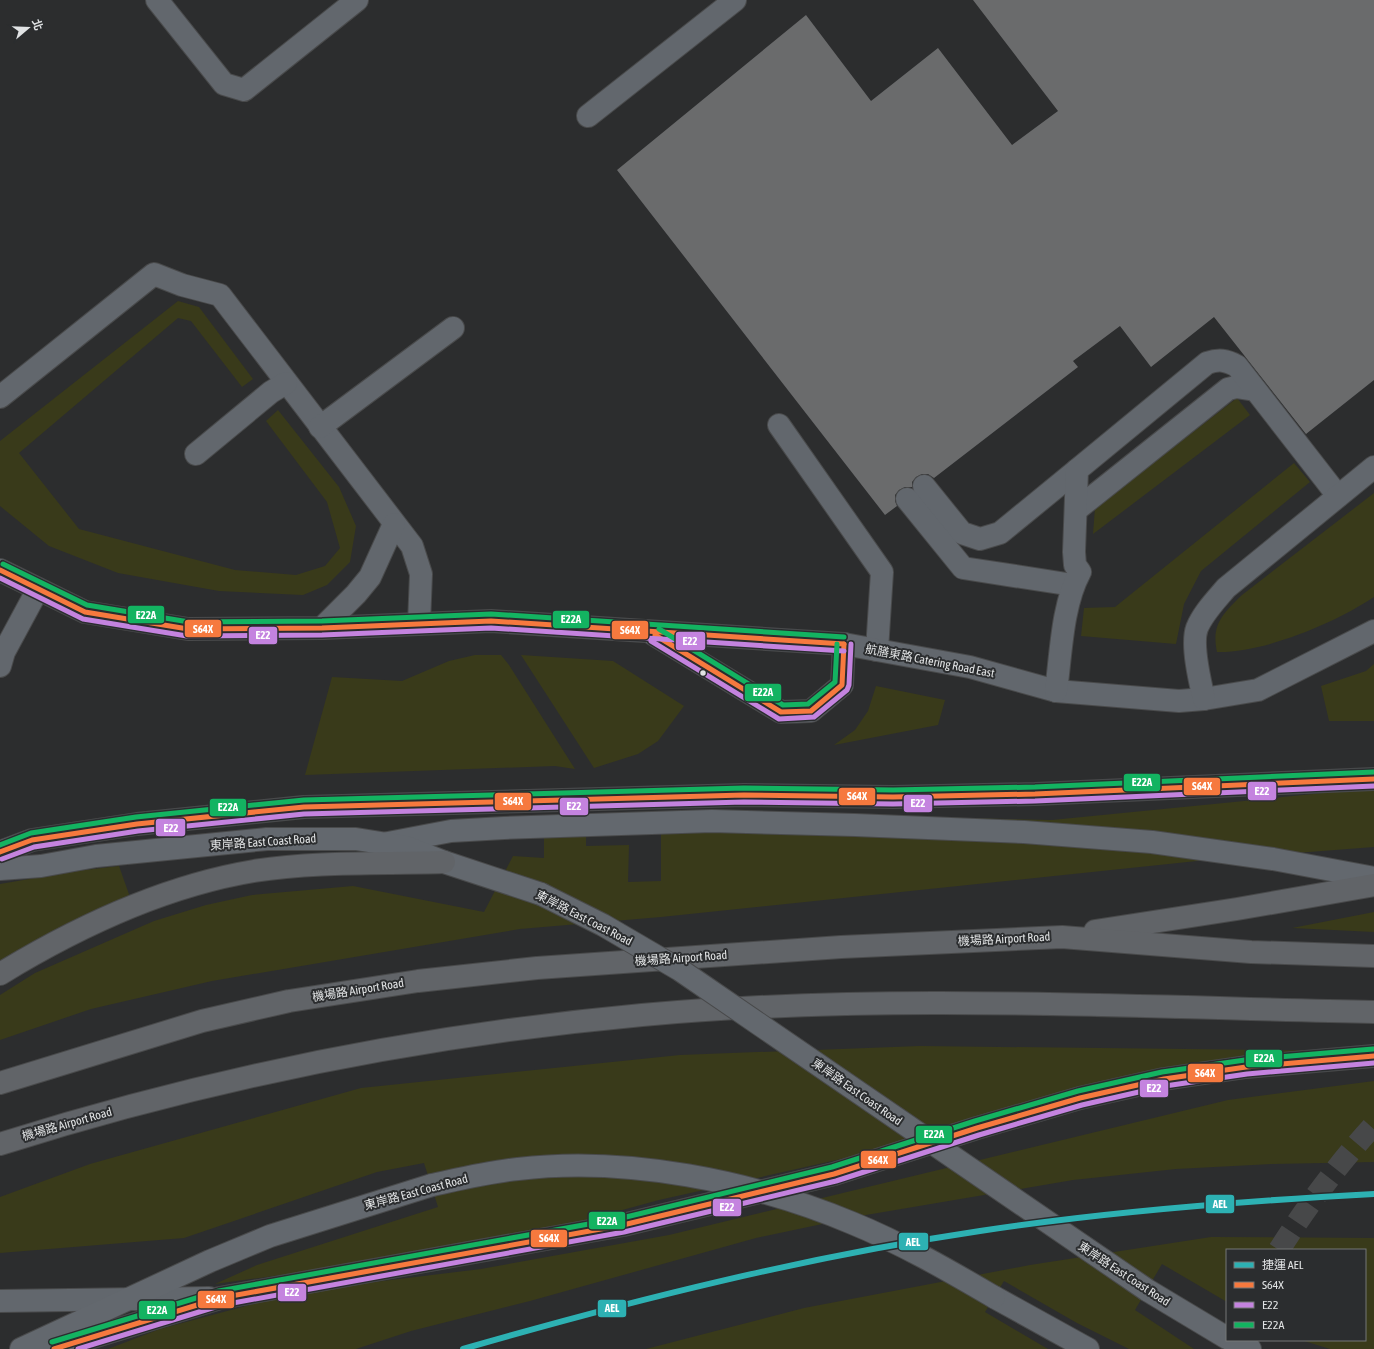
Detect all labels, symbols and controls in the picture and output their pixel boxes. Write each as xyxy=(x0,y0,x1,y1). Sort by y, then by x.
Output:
north arrow xyxy=(8,8,48,48)
text: 北 xyxy=(30,18,45,32)
line badge: E22A xyxy=(127,605,165,624)
text: E22A xyxy=(136,609,157,621)
line badge: E22A xyxy=(552,610,590,629)
text: E22A xyxy=(561,613,582,625)
line badge: S64X xyxy=(184,619,222,638)
line badge: S64X xyxy=(611,620,649,640)
text: S64X xyxy=(193,623,214,635)
text: S64X xyxy=(620,624,641,636)
line badge: E22 xyxy=(248,626,278,645)
text: E22 xyxy=(255,629,271,641)
line badge: E22 xyxy=(675,631,706,651)
text: E22 xyxy=(682,635,698,647)
street label: 航膳東路 Catering Road East xyxy=(864,642,996,680)
unlabelled marker xyxy=(698,668,708,678)
line badge: E22A xyxy=(744,683,782,702)
text: E22A xyxy=(753,686,774,698)
line badge: E22A xyxy=(1123,773,1161,792)
text: E22A xyxy=(1132,776,1153,788)
line badge: S64X xyxy=(1183,777,1221,796)
text: S64X xyxy=(1192,780,1213,792)
line badge: E22 xyxy=(1247,781,1277,801)
text: E22 xyxy=(1254,785,1270,797)
line badge: S64X xyxy=(838,787,876,806)
text: S64X xyxy=(847,790,868,802)
line badge: S64X xyxy=(494,792,532,811)
line badge: E22 xyxy=(903,794,933,813)
text: S64X xyxy=(503,795,524,807)
line badge: E22 xyxy=(559,797,589,816)
text: E22 xyxy=(910,797,926,809)
line badge: E22A xyxy=(209,798,247,817)
text: E22 xyxy=(566,800,582,812)
text: E22A xyxy=(218,801,239,813)
line badge: E22 xyxy=(155,818,186,837)
text: E22 xyxy=(163,822,179,834)
street label: 東岸路 East Coast Road xyxy=(209,831,317,853)
street label: 東岸路 East Coast Road xyxy=(533,888,635,948)
street label: 機場路 Airport Road xyxy=(957,930,1051,948)
street label: 機場路 Airport Road xyxy=(634,948,728,968)
street label: 機場路 Airport Road xyxy=(311,976,405,1004)
line badge: E22A xyxy=(1245,1049,1283,1068)
text: E22A xyxy=(1254,1052,1275,1064)
street label: 東岸路 East Coast Road xyxy=(809,1056,905,1128)
line badge: S64X xyxy=(1187,1063,1224,1083)
text: S64X xyxy=(1195,1067,1216,1079)
line badge: E22 xyxy=(1139,1079,1169,1098)
text: E22 xyxy=(1146,1082,1162,1094)
street label: 機場路 Airport Road xyxy=(21,1105,113,1143)
line badge: E22A xyxy=(915,1125,953,1144)
text: E22A xyxy=(924,1128,945,1140)
line badge: S64X xyxy=(860,1150,897,1169)
text: S64X xyxy=(868,1154,889,1166)
street label: 東岸路 East Coast Road xyxy=(363,1171,469,1213)
line badge: AEL xyxy=(1205,1194,1235,1214)
line badge: E22 xyxy=(712,1198,742,1217)
text: AEL xyxy=(1212,1198,1228,1210)
text: E22 xyxy=(719,1201,735,1213)
line badge: E22A xyxy=(588,1211,626,1230)
text: E22A xyxy=(597,1215,618,1227)
line badge: S64X xyxy=(530,1229,568,1248)
text: S64X xyxy=(539,1232,560,1244)
line badge: AEL xyxy=(898,1232,929,1251)
text: AEL xyxy=(905,1236,921,1248)
street label: 東岸路 East Coast Road xyxy=(1076,1239,1172,1309)
legend xyxy=(1226,1249,1366,1341)
text: 捷運 AEL xyxy=(1262,1258,1304,1272)
text: S64X xyxy=(1262,1278,1284,1292)
line badge: E22 xyxy=(277,1283,307,1302)
text: E22 xyxy=(284,1286,300,1298)
line badge: S64X xyxy=(197,1290,235,1309)
text: S64X xyxy=(206,1293,227,1305)
text: E22 xyxy=(1262,1298,1278,1312)
line badge: AEL xyxy=(597,1299,627,1318)
line badge: E22A xyxy=(138,1300,176,1320)
text: AEL xyxy=(604,1302,620,1314)
text: E22A xyxy=(147,1304,168,1316)
text: E22A xyxy=(1262,1318,1284,1332)

